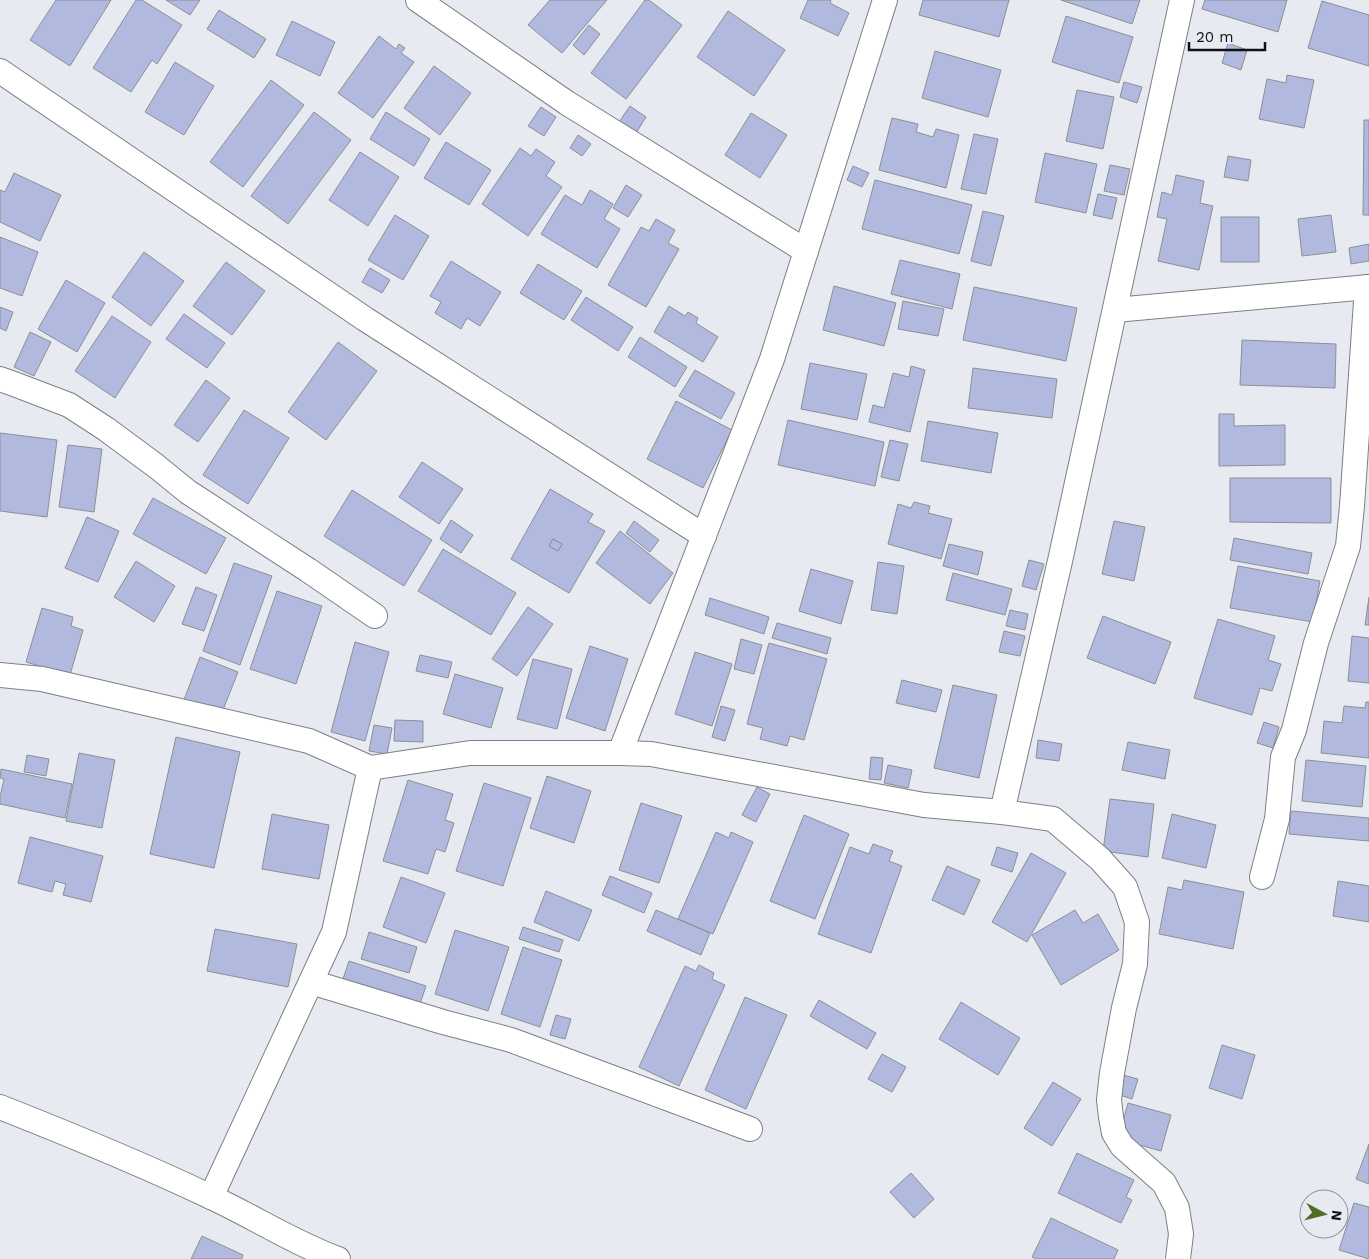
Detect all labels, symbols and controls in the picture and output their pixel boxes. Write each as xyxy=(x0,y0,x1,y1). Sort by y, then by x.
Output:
scale bar xyxy=(1189,20,1265,52)
text: 20 m xyxy=(1196,28,1234,46)
north arrow xyxy=(1299,1189,1349,1239)
text: N xyxy=(1328,1209,1345,1222)

